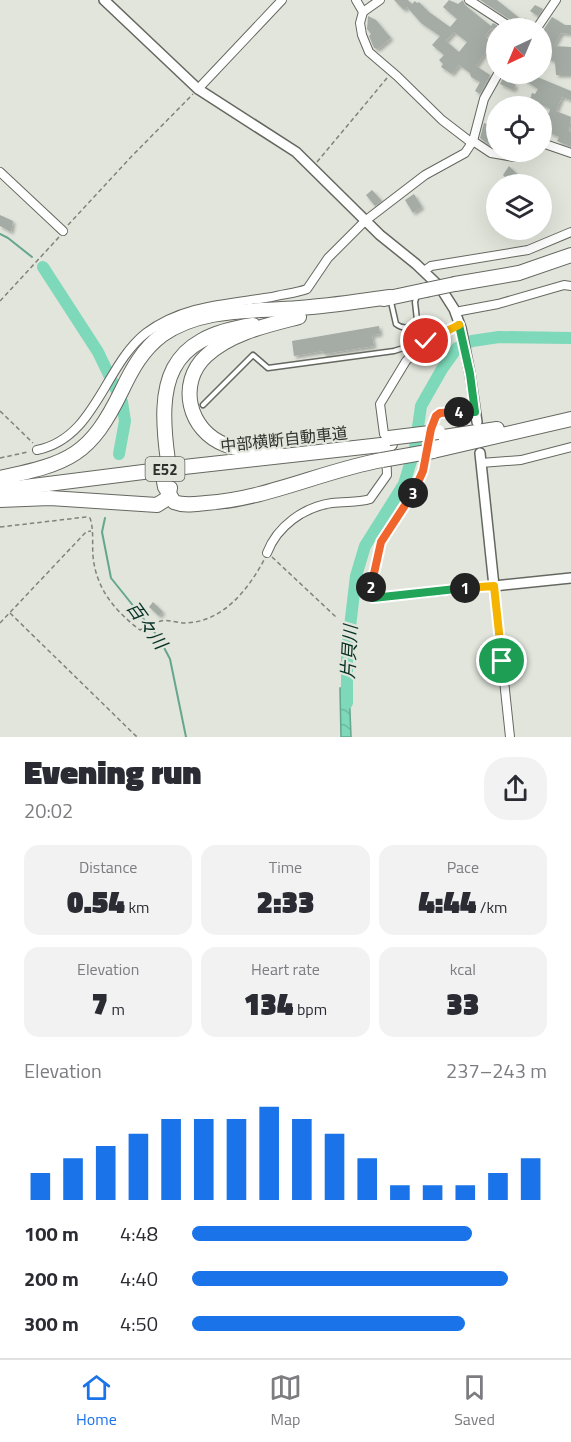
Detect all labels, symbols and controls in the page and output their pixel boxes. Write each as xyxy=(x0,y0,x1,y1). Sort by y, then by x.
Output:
north arrow xyxy=(486,18,552,84)
map controls xyxy=(486,18,552,240)
button: locate xyxy=(486,96,552,162)
button: layers xyxy=(486,174,552,240)
pin xyxy=(400,315,451,366)
icon: check xyxy=(409,324,442,357)
pin: 4 xyxy=(444,397,474,427)
text: 4 xyxy=(455,400,463,424)
street label: 中部横断自動車道 xyxy=(219,420,349,458)
road number: E52 xyxy=(146,457,184,481)
pin: 3 xyxy=(398,478,428,508)
text: 3 xyxy=(409,481,417,505)
pin: 2 xyxy=(356,572,386,602)
pin: 1 xyxy=(450,573,480,603)
text: 2 xyxy=(367,575,375,599)
text: 1 xyxy=(461,576,469,600)
water label: 百々川 xyxy=(120,595,175,656)
water label: 片貝川 xyxy=(334,622,364,680)
pin xyxy=(476,635,527,686)
icon: arrive xyxy=(485,644,518,677)
text: Evening run xyxy=(24,747,201,797)
button: share xyxy=(484,757,547,820)
text: 20:02 xyxy=(24,795,73,826)
text: Distance xyxy=(79,855,137,879)
text: Time xyxy=(269,855,302,879)
text: Pace xyxy=(447,855,479,879)
text: 0.54 xyxy=(67,879,125,925)
text: 2:33 xyxy=(256,879,315,925)
text: 4:44 xyxy=(418,879,476,925)
text: km xyxy=(125,895,149,919)
text: /km xyxy=(476,895,507,919)
text: Elevation xyxy=(77,957,139,981)
text: Heart rate xyxy=(251,957,320,981)
text: kcal xyxy=(450,957,476,981)
text: 7 xyxy=(91,981,108,1027)
text: 134 xyxy=(244,981,293,1027)
text: 33 xyxy=(446,981,479,1027)
text: m xyxy=(108,997,125,1021)
text: bpm xyxy=(293,997,327,1021)
text: Elevation xyxy=(24,1055,102,1086)
text: 237–243 m xyxy=(446,1055,547,1086)
text: 100 m xyxy=(24,1218,79,1249)
text: 4:48 xyxy=(120,1218,158,1249)
text: 200 m xyxy=(24,1263,79,1294)
text: 4:40 xyxy=(120,1263,158,1294)
text: 300 m xyxy=(24,1308,79,1339)
text: 4:50 xyxy=(120,1308,158,1339)
tab: Home xyxy=(76,1371,117,1431)
tab: Map xyxy=(269,1371,302,1431)
tab: Saved xyxy=(454,1371,495,1431)

